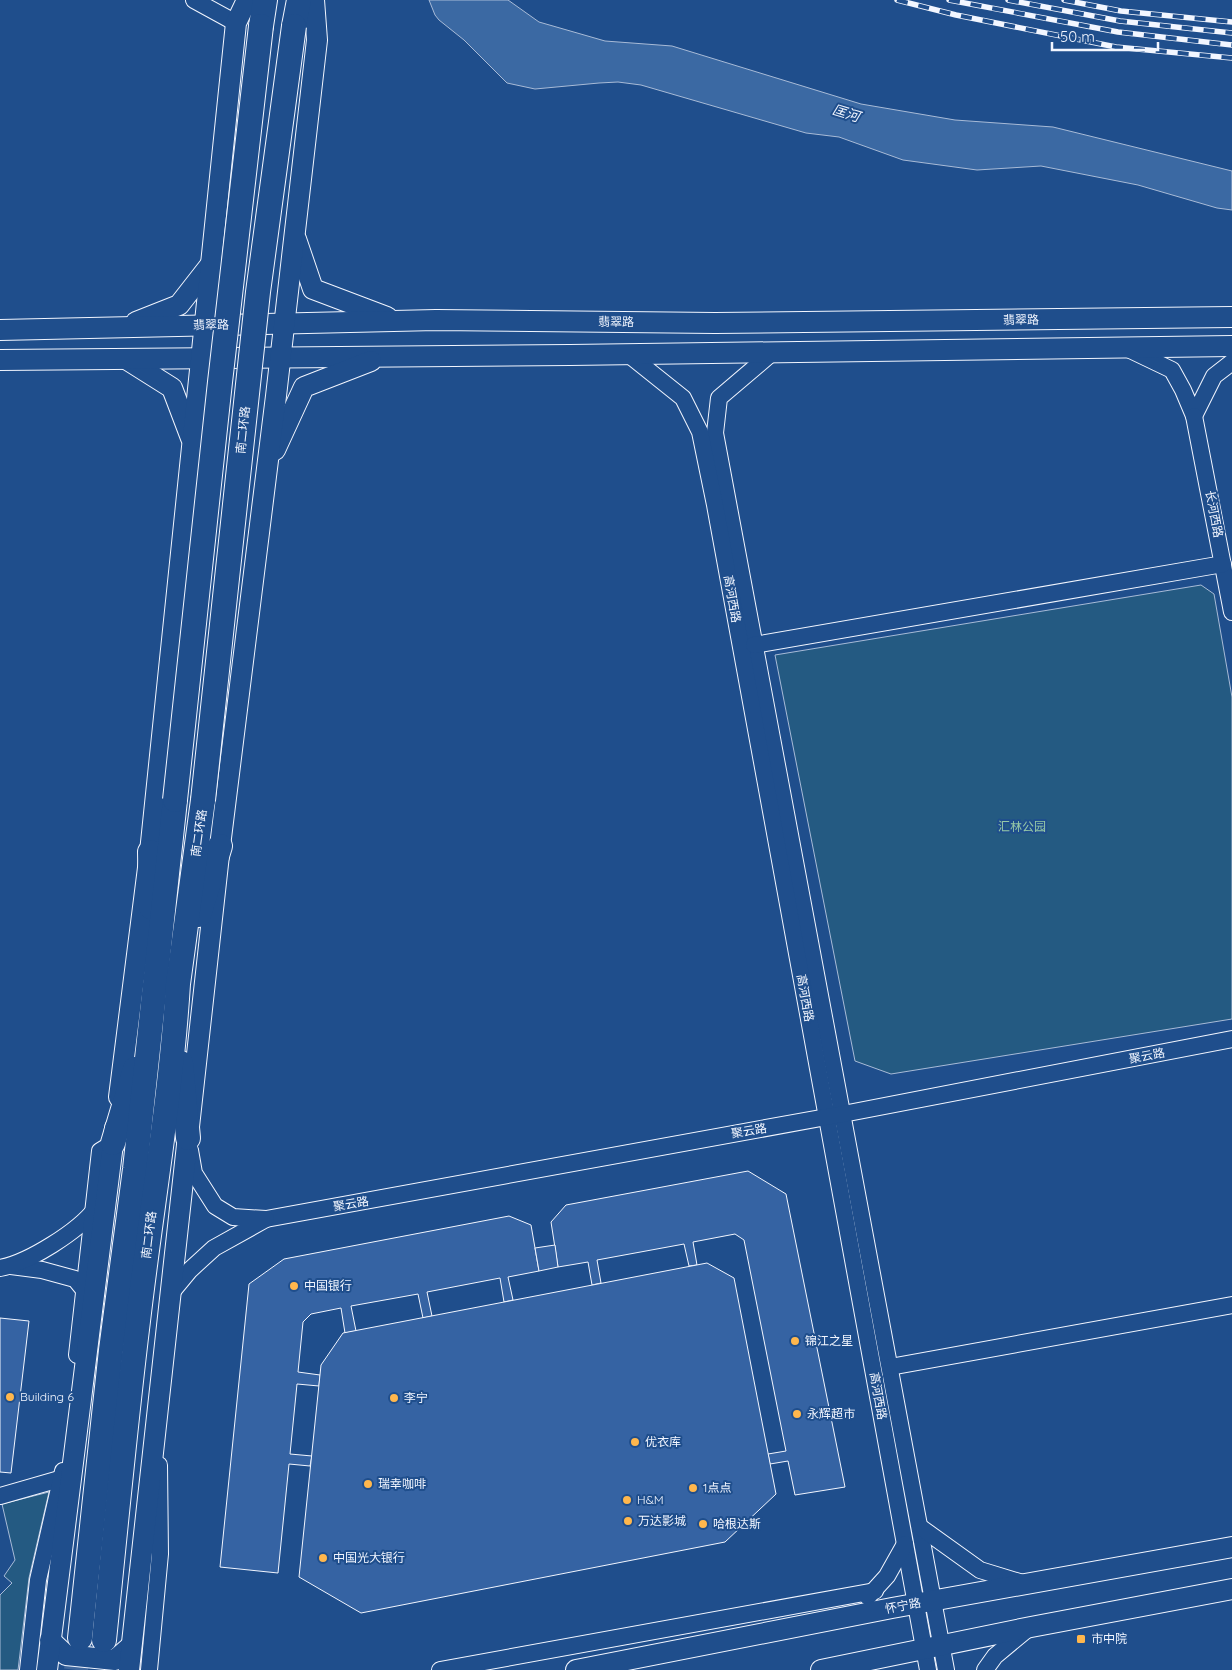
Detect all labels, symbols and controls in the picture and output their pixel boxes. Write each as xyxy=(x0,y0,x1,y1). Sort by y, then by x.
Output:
scale bar xyxy=(1052,20,1158,52)
text: 50 m xyxy=(1060,27,1095,46)
water label: 匡河 xyxy=(830,100,865,127)
street label: 翡翠路 xyxy=(1003,312,1039,327)
street label: 翡翠路 xyxy=(598,314,634,329)
street label: 翡翠路 xyxy=(193,317,229,332)
street label: 南二环路 xyxy=(233,405,252,455)
street label: 长河西路 xyxy=(1203,489,1226,539)
street label: 高河西路 xyxy=(721,574,744,624)
street label: 南二环路 xyxy=(188,808,209,858)
park label: 汇林公园 xyxy=(998,819,1046,834)
street label: 高河西路 xyxy=(794,973,817,1023)
street label: 聚云路 xyxy=(1128,1045,1166,1066)
street label: 聚云路 xyxy=(730,1120,768,1141)
street label: 聚云路 xyxy=(332,1193,370,1214)
street label: 南二环路 xyxy=(138,1210,159,1260)
place label: 中国银行 xyxy=(304,1278,352,1293)
marker: 中国银行 xyxy=(288,1280,300,1292)
place label: 锦江之星 xyxy=(805,1333,853,1348)
marker: 锦江之星 xyxy=(789,1335,801,1347)
street label: 高河西路 xyxy=(867,1371,890,1421)
place label: Building 6 xyxy=(20,1389,74,1404)
place label: 李宁 xyxy=(404,1390,428,1405)
marker: Building 6 xyxy=(4,1391,16,1403)
marker: 李宁 xyxy=(388,1392,400,1404)
place label: 永辉超市 xyxy=(807,1406,855,1421)
marker: 永辉超市 xyxy=(791,1408,803,1420)
place label: 优衣库 xyxy=(645,1434,681,1449)
marker: 优衣库 xyxy=(629,1436,641,1448)
place label: 瑞幸咖啡 xyxy=(378,1476,426,1491)
marker: 瑞幸咖啡 xyxy=(362,1478,374,1490)
place label: 1点点 xyxy=(703,1480,731,1495)
marker: 1点点 xyxy=(687,1482,699,1494)
place label: H&M xyxy=(637,1492,664,1507)
marker: H&M xyxy=(621,1494,633,1506)
place label: 万达影城 xyxy=(638,1513,686,1528)
marker: 万达影城 xyxy=(622,1515,634,1527)
place label: 哈根达斯 xyxy=(713,1516,761,1531)
marker: 哈根达斯 xyxy=(697,1518,709,1530)
place label: 中国光大银行 xyxy=(333,1550,405,1565)
marker: 中国光大银行 xyxy=(317,1552,329,1564)
street label: 怀宁路 xyxy=(884,1595,922,1616)
place label: 市中院 xyxy=(1091,1631,1127,1646)
marker: 市中院 xyxy=(1075,1633,1087,1645)

